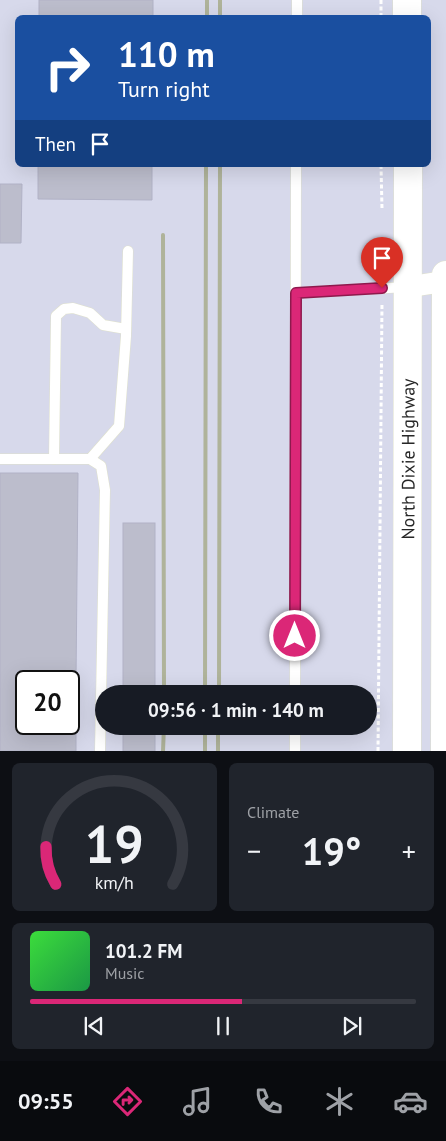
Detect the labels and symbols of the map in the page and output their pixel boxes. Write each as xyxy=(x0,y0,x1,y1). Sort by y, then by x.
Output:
pin xyxy=(361,237,403,288)
street label: North Dixie Highway xyxy=(396,378,419,539)
position arrow xyxy=(268,609,320,661)
speed limit sign: 20 xyxy=(15,670,80,735)

